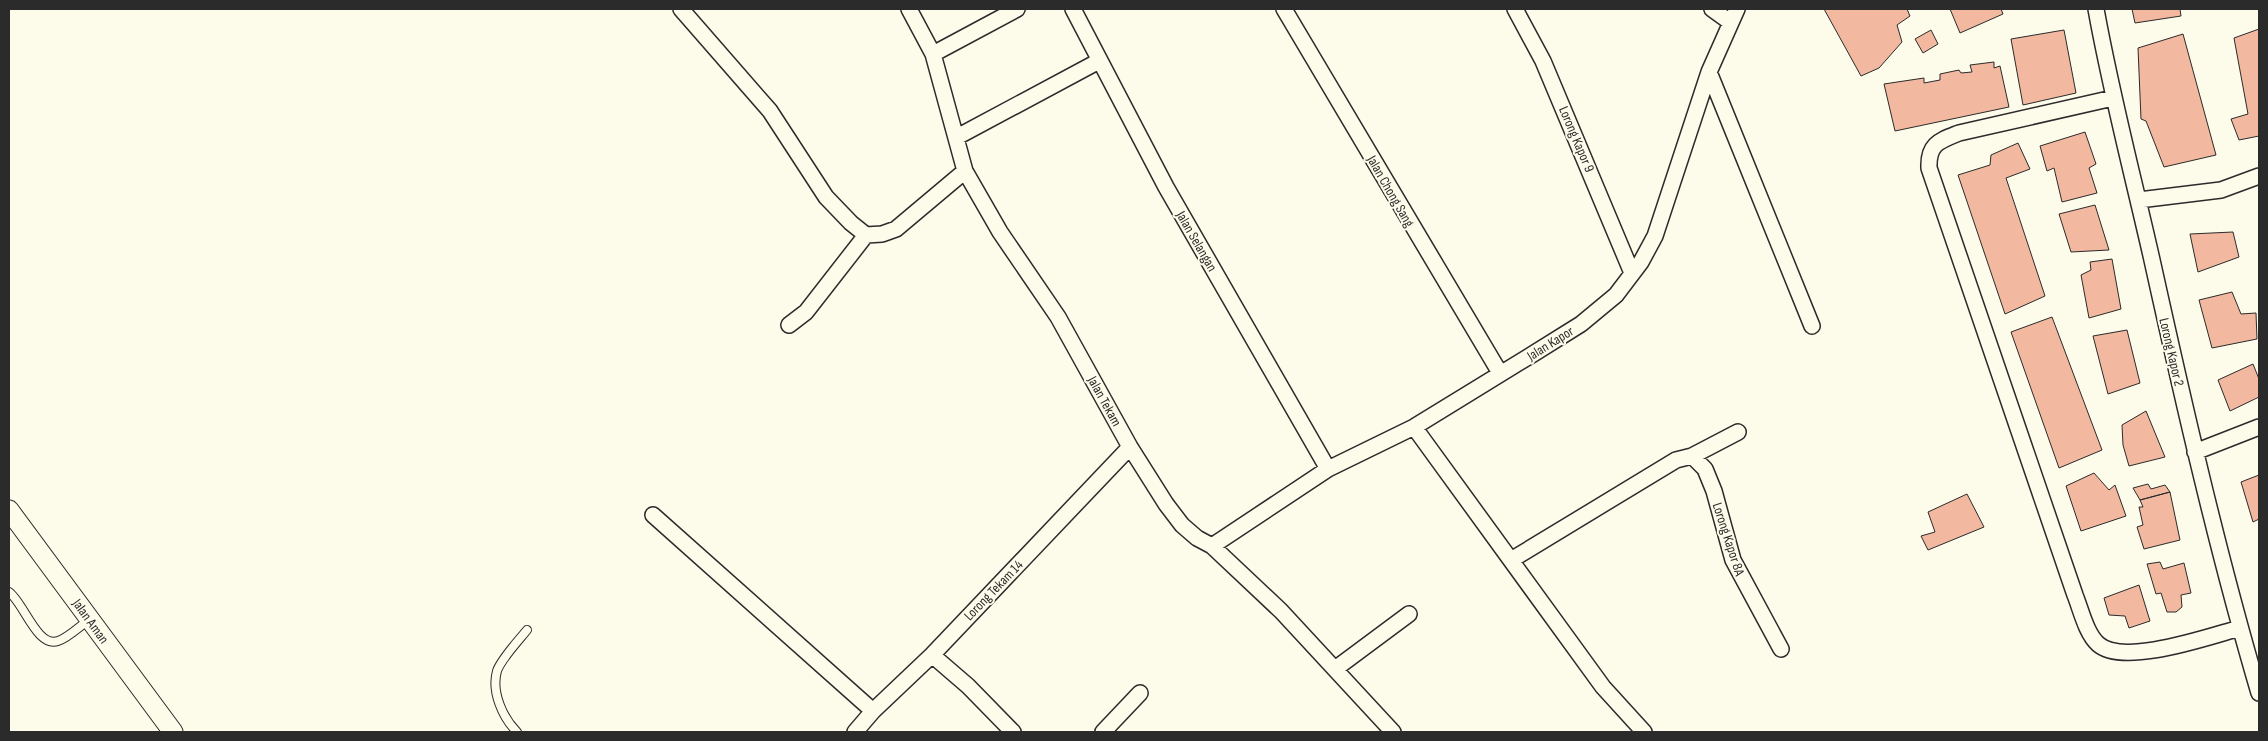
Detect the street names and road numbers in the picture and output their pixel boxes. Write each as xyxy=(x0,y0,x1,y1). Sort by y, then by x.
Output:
street label: Lorong Kapor 9 xyxy=(1555,104,1598,175)
street label: Jalan Chong Sang xyxy=(1363,152,1418,230)
street label: Jalan Selangan xyxy=(1172,207,1221,274)
street label: Lorong Kapor 2 xyxy=(2155,316,2188,388)
street label: Jalan Kapor xyxy=(1523,323,1577,365)
street label: Jalan Tekam xyxy=(1083,372,1125,429)
street label: Lorong Kapor 8A xyxy=(1709,500,1749,579)
street label: Lorong Tekam 14 xyxy=(960,557,1026,624)
street label: Jalan Aman xyxy=(68,595,112,647)

